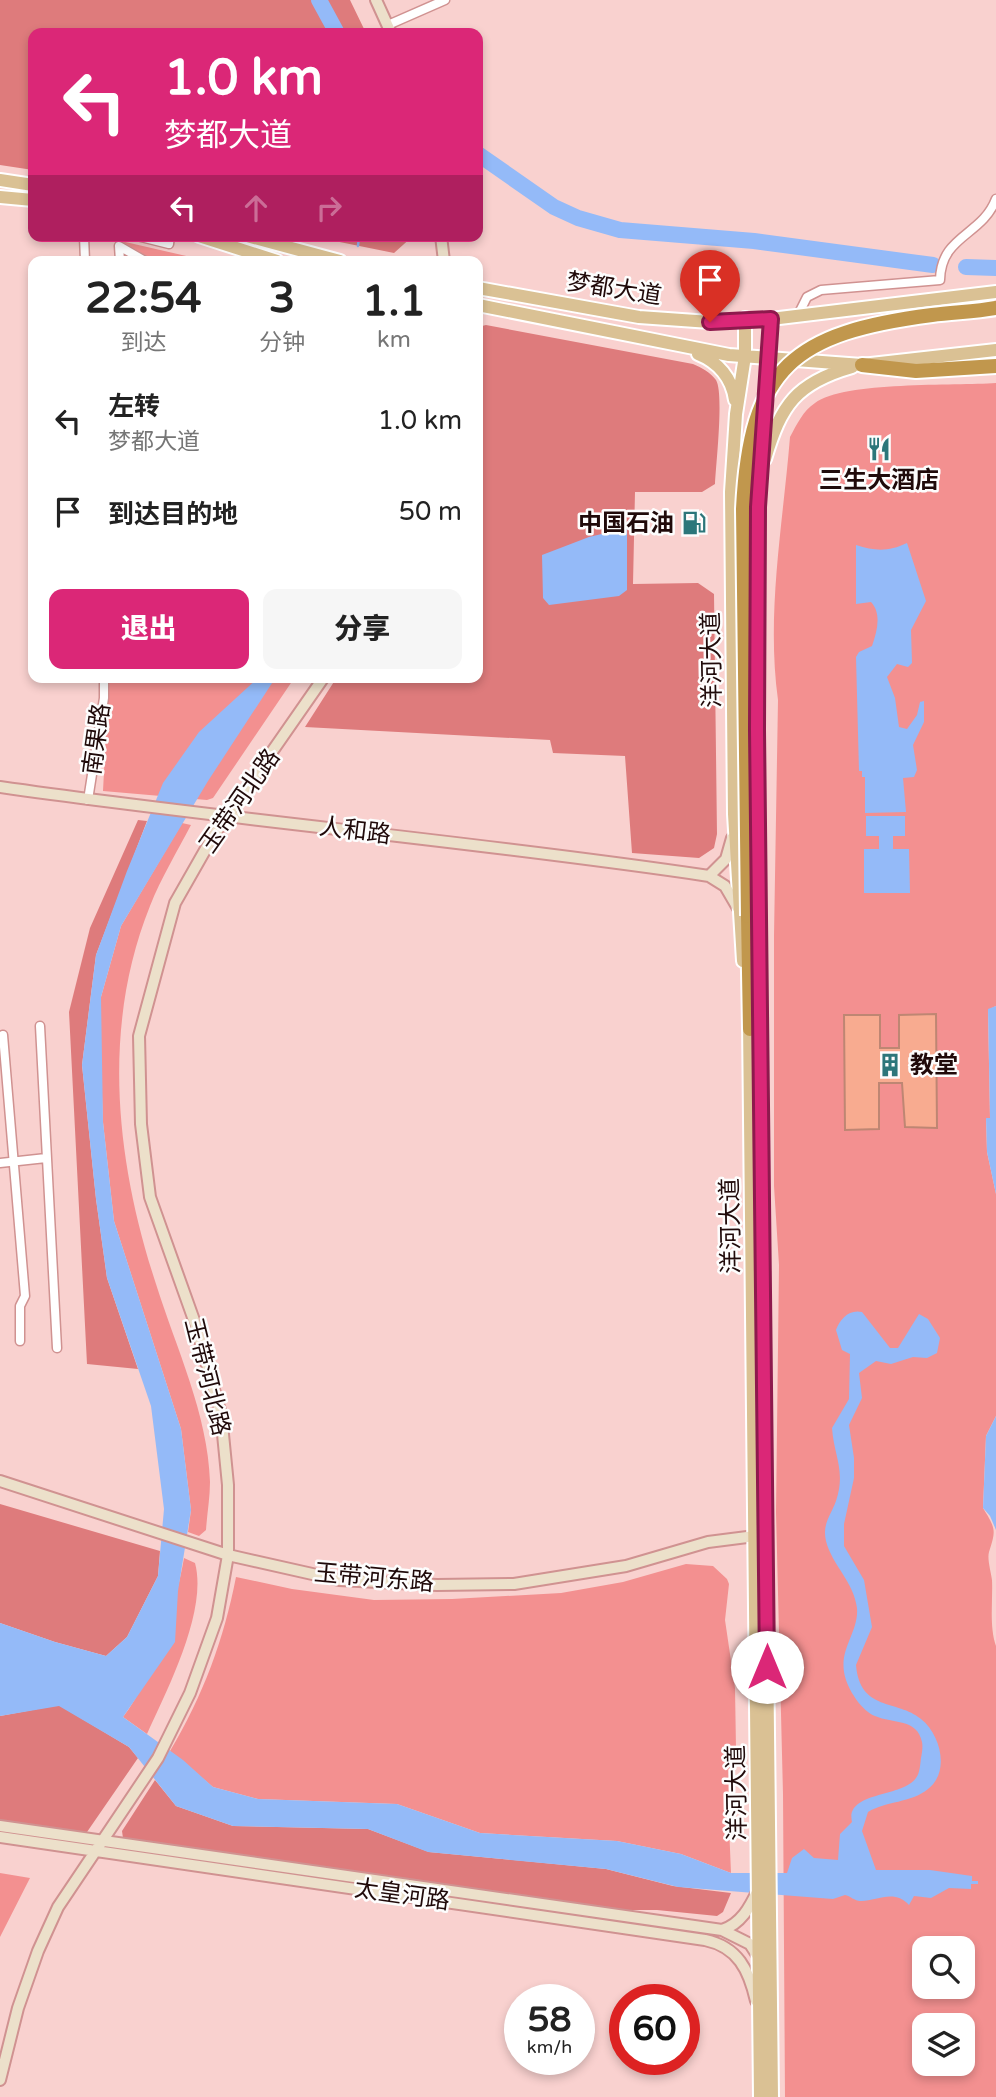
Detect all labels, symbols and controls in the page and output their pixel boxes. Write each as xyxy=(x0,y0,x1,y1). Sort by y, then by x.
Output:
text: 1.0 km xyxy=(164,49,323,108)
icon: left xyxy=(49,56,140,147)
text: 梦都大道 xyxy=(164,117,292,155)
icon: left xyxy=(164,189,202,227)
icon: ahead xyxy=(237,189,275,227)
icon: right xyxy=(310,189,348,227)
pin xyxy=(680,250,740,322)
icon: arrive xyxy=(691,261,729,299)
street label: 梦都大道 xyxy=(564,267,664,311)
text: 22:54 xyxy=(85,273,202,324)
text: 3 xyxy=(269,273,295,324)
text: 1.1 xyxy=(362,276,426,327)
text: km xyxy=(377,326,411,354)
text: 到达 xyxy=(120,329,166,357)
text: 分钟 xyxy=(259,329,305,357)
text: 左转 xyxy=(108,391,160,422)
icon: left xyxy=(49,402,87,440)
text: 1.0 km xyxy=(378,405,462,436)
text: 梦都大道 xyxy=(108,428,200,456)
restaurant icon: 三生大酒店 xyxy=(865,435,893,463)
place label: 三生大酒店 xyxy=(819,466,939,495)
icon: arrive xyxy=(49,493,87,531)
text: 50 m xyxy=(399,496,462,527)
text: 到达目的地 xyxy=(108,499,238,530)
place label: 中国石油 xyxy=(578,509,674,538)
fuel station icon: 中国石油 xyxy=(680,509,708,537)
button: 退出 xyxy=(49,589,249,669)
button: 分享 xyxy=(263,589,462,669)
street label: 洋河大道 xyxy=(697,612,727,708)
street label: 南果路 xyxy=(78,701,116,777)
street label: 玉带河北路 xyxy=(194,744,286,858)
street label: 人和路 xyxy=(318,812,392,850)
building icon: 教堂 xyxy=(876,1051,904,1079)
place label: 教堂 xyxy=(910,1051,958,1080)
street label: 洋河大道 xyxy=(716,1178,746,1274)
street label: 玉带河北路 xyxy=(178,1315,236,1439)
street label: 玉带河东路 xyxy=(313,1558,435,1598)
position arrow xyxy=(730,1630,804,1704)
street label: 洋河大道 xyxy=(722,1745,752,1841)
street label: 太皇河路 xyxy=(352,1874,452,1916)
map controls xyxy=(912,1936,975,2076)
button: search xyxy=(912,1936,975,1999)
speed limit sign: 60 xyxy=(609,1984,700,2075)
text: 58 xyxy=(528,1999,571,2041)
button: layers xyxy=(912,2013,975,2076)
text: km/h xyxy=(527,2036,572,2058)

